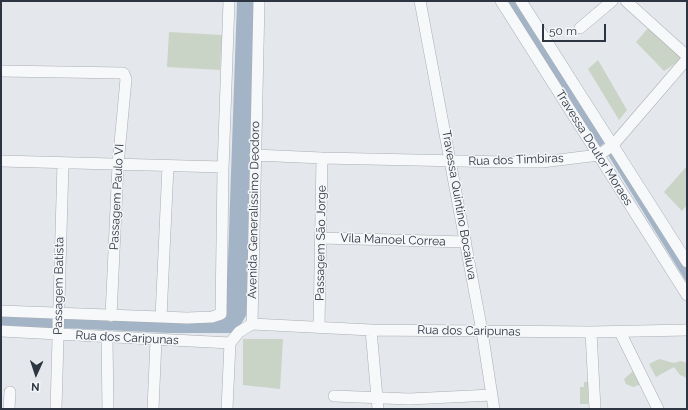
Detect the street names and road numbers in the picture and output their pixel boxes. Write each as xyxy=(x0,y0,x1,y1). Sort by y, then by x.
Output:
street label: Travessa Doutor Moraes xyxy=(553,88,635,208)
street label: Avenida Generalíssimo Deodoro xyxy=(245,121,263,299)
street label: Travessa Quintino Bocaiuva xyxy=(439,129,479,281)
street label: Passagem Paulo VI xyxy=(107,144,127,250)
street label: Rua dos Timbiras xyxy=(468,151,564,169)
street label: Passagem São Jorge xyxy=(313,185,329,301)
street label: Vila Manoel Correa xyxy=(340,231,446,249)
street label: Passagem Batista xyxy=(51,237,67,335)
street label: Rua dos Caripunas xyxy=(417,323,521,339)
street label: Rua dos Caripunas xyxy=(75,328,179,348)

